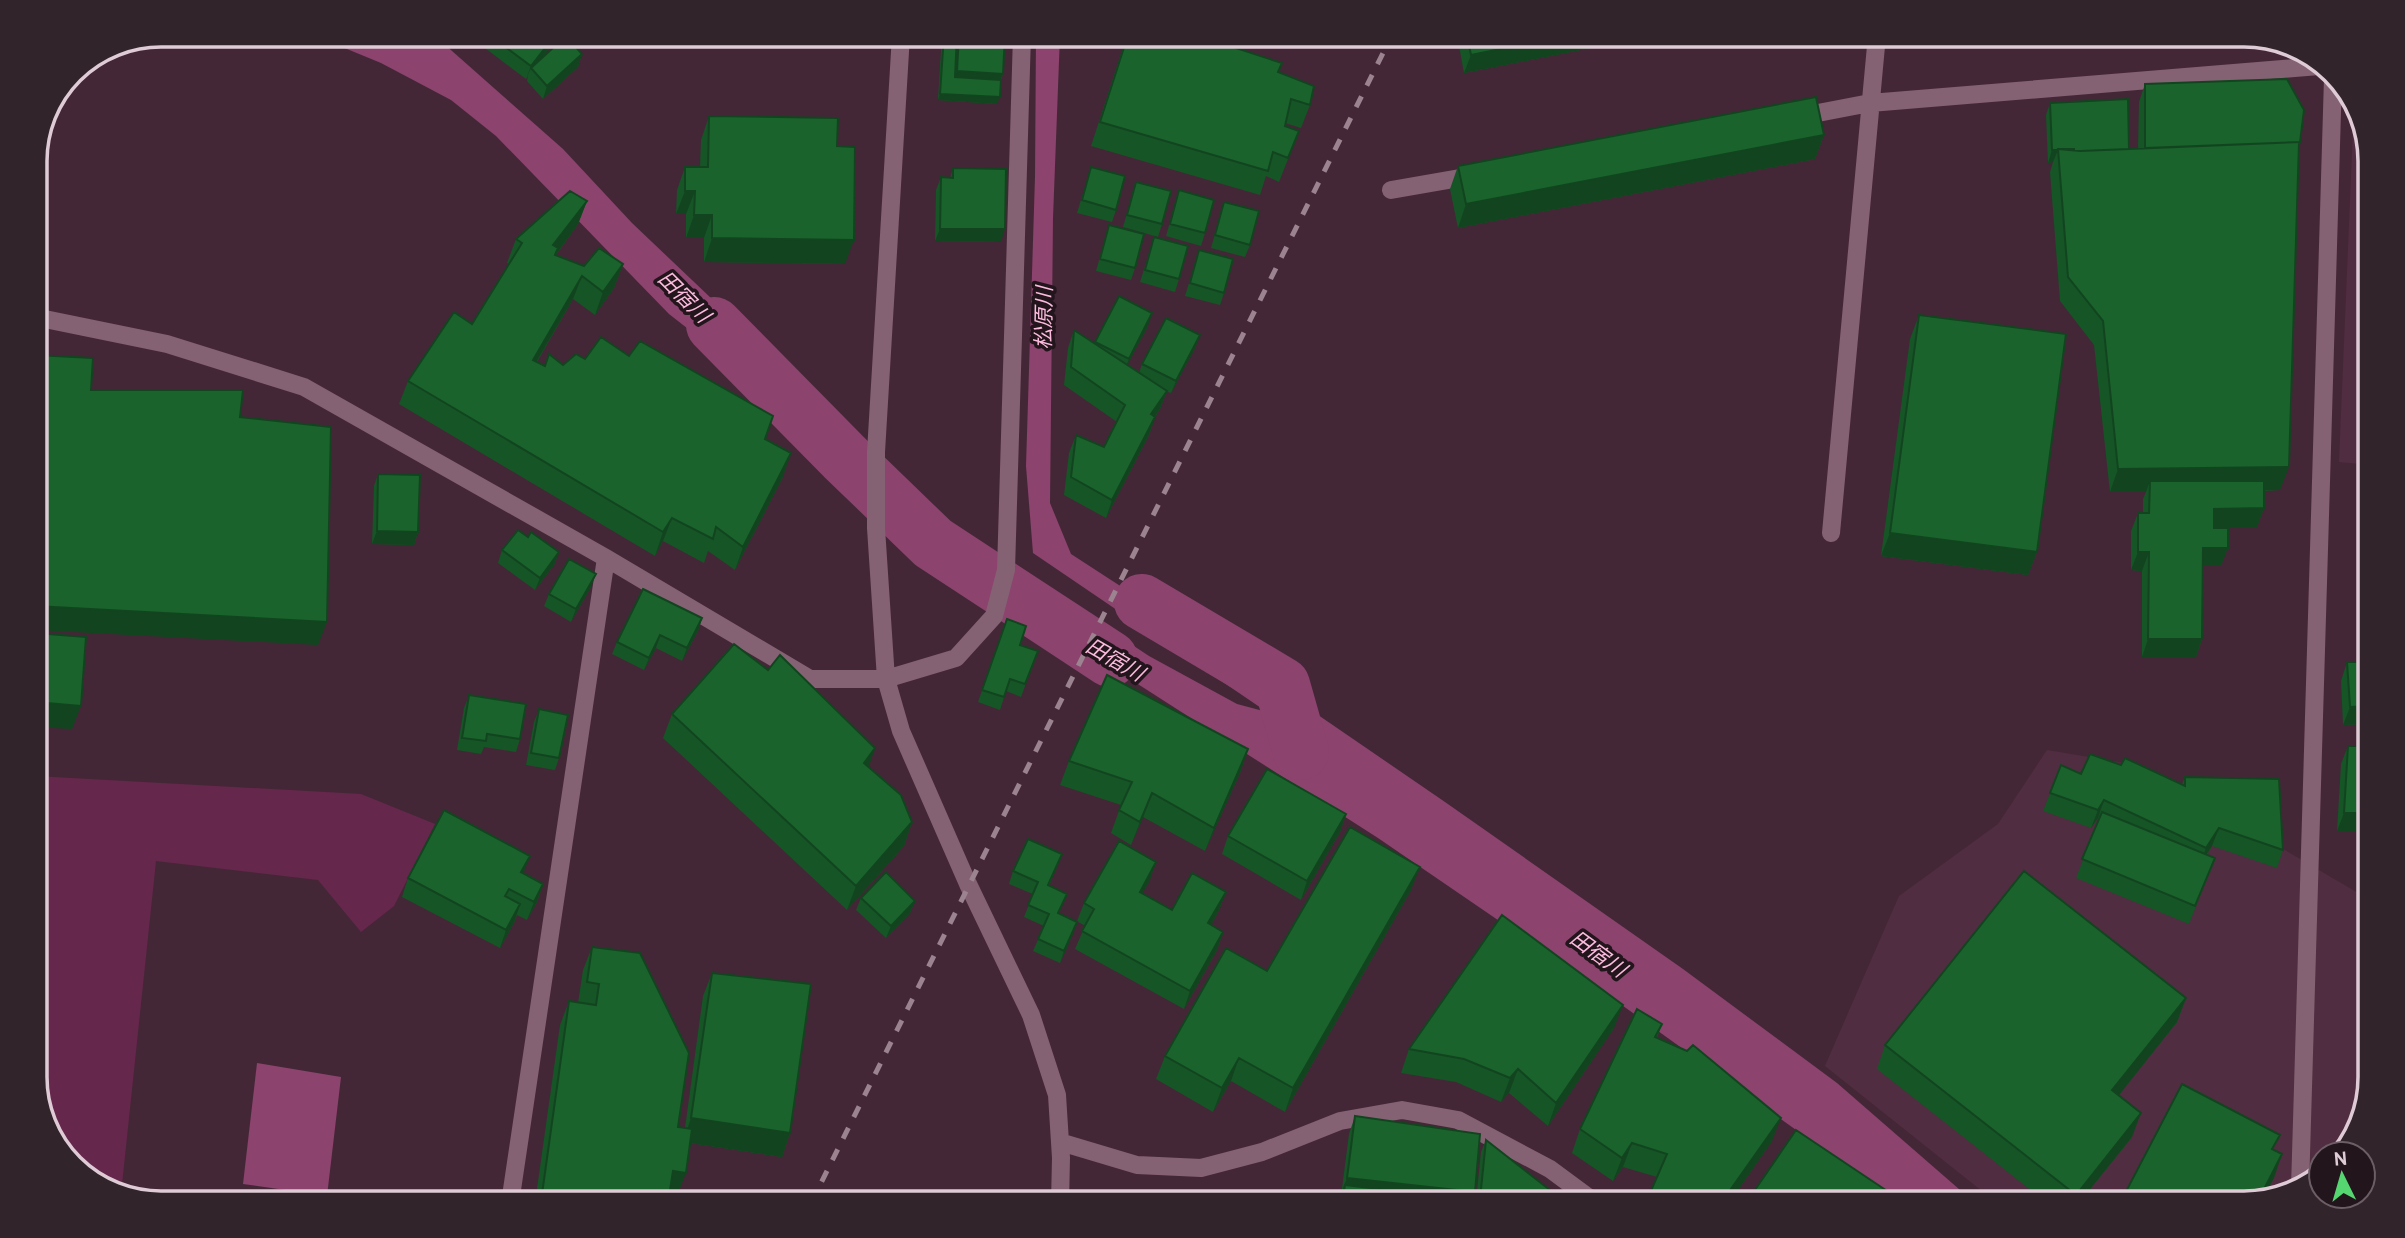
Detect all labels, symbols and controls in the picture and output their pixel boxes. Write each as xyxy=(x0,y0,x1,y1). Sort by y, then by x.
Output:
water label: 田宿川 xyxy=(651,266,716,331)
water label: 松原川 xyxy=(1031,284,1060,350)
water label: 田宿川 xyxy=(1080,634,1150,690)
water label: 田宿川 xyxy=(1564,926,1632,986)
north arrow xyxy=(2307,1140,2377,1210)
text: N xyxy=(2333,1148,2349,1173)

